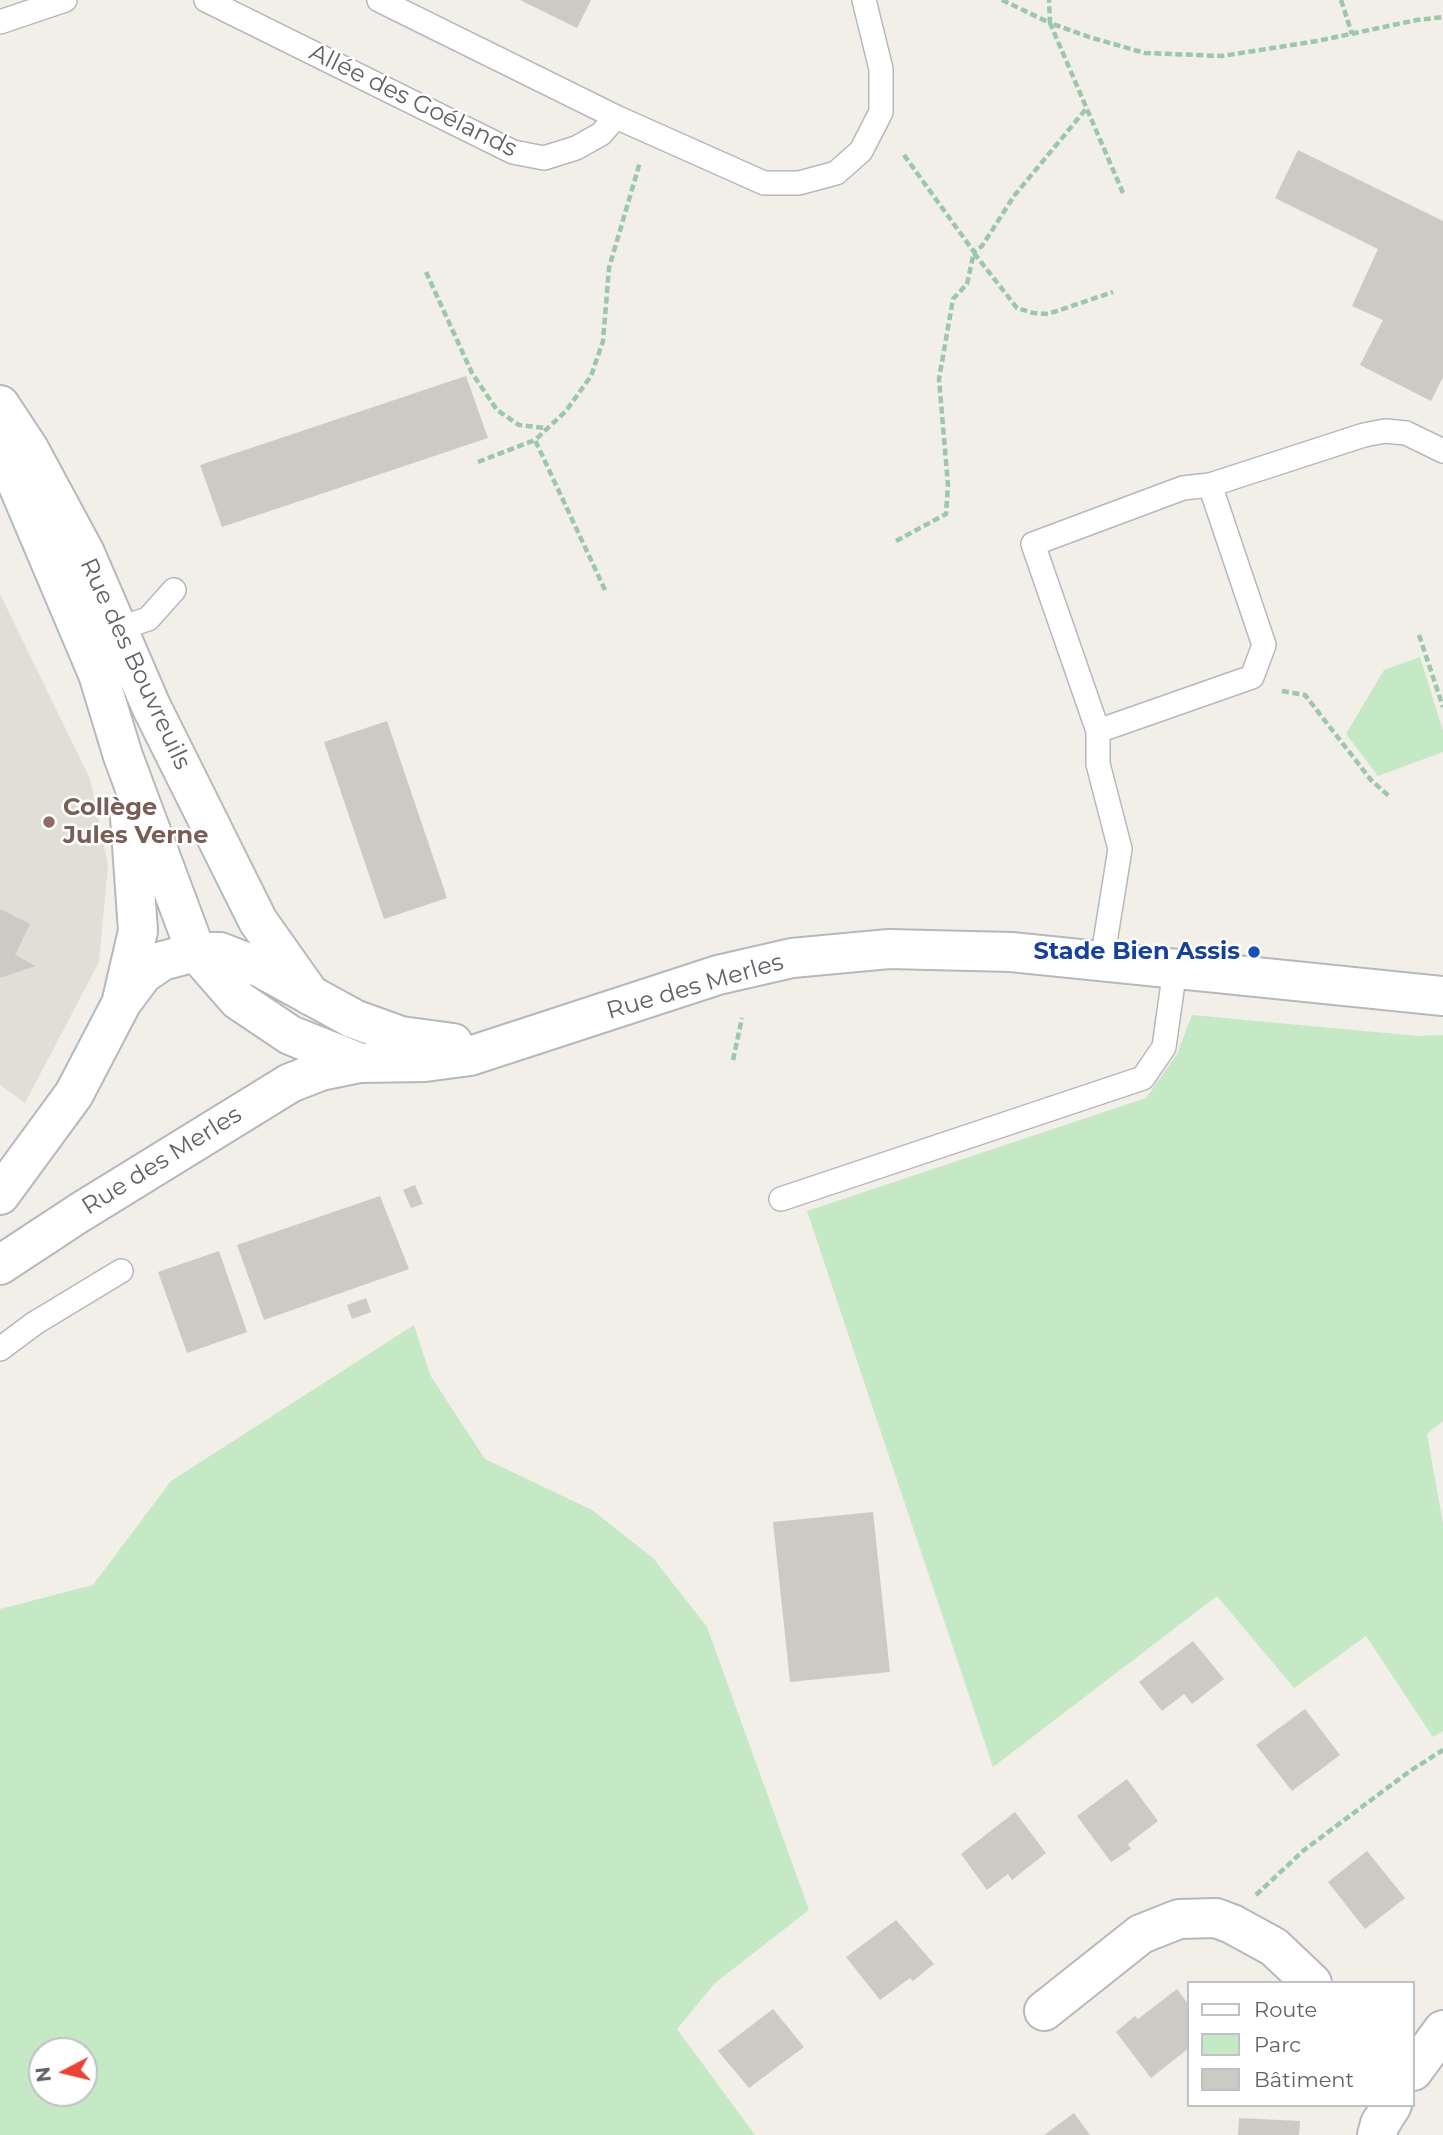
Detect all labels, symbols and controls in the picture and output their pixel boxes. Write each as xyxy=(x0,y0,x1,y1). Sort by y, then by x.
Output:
street label: Allée des Goélands xyxy=(305,38,521,164)
street label: Rue des Bouvreuils xyxy=(73,554,197,774)
place label: Collège Jules Verne xyxy=(63,794,208,850)
marker: Collège Jules Verne xyxy=(41,814,57,830)
place label: Stade Bien Assis xyxy=(1033,938,1240,966)
marker: Stade Bien Assis xyxy=(1246,944,1262,960)
street label: Rue des Merles xyxy=(603,948,787,1026)
street label: Rue des Merles xyxy=(77,1100,247,1222)
legend xyxy=(1188,1981,1415,2107)
text: Route xyxy=(1254,1997,1317,2022)
text: Parc xyxy=(1254,2032,1301,2057)
north arrow xyxy=(28,2037,98,2107)
text: N xyxy=(31,2065,56,2083)
text: Bâtiment xyxy=(1254,2067,1354,2092)

